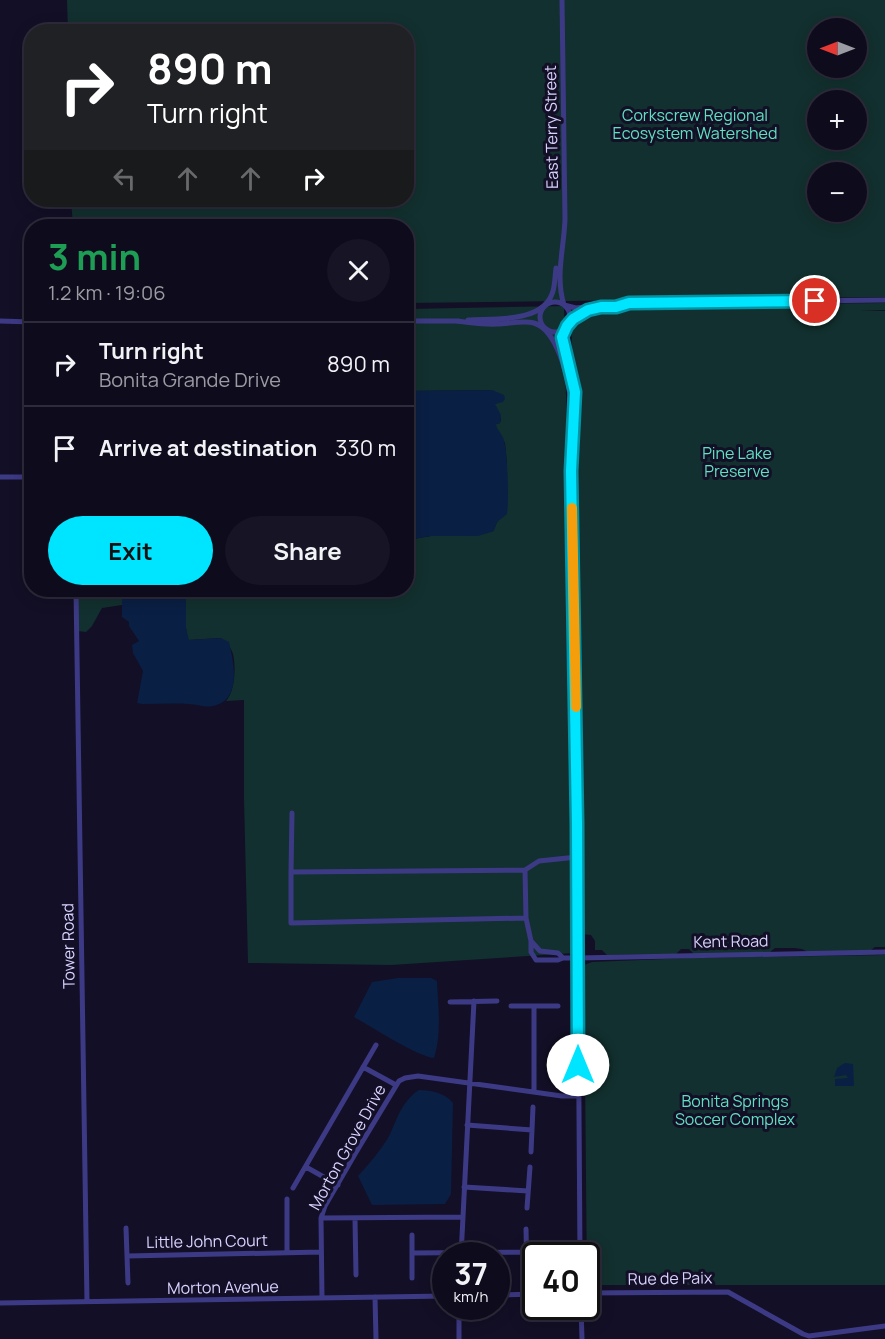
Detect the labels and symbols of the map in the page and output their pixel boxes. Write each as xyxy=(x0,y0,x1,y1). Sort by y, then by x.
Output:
north arrow xyxy=(807,18,867,78)
street label: East Terry Street xyxy=(539,65,563,189)
park label: Corkscrew Regional Ecosystem Watershed xyxy=(613,104,777,144)
pin xyxy=(789,275,840,326)
park label: Pine Lake Preserve xyxy=(702,442,772,482)
street label: Tower Road xyxy=(56,903,80,989)
street label: Kent Road xyxy=(693,929,769,953)
position arrow xyxy=(546,1033,610,1097)
street label: Morton Grove Drive xyxy=(303,1080,391,1214)
park label: Bonita Springs Soccer Complex xyxy=(675,1090,796,1130)
street label: Little John Court xyxy=(146,1229,268,1253)
speed limit sign: 40 xyxy=(522,1242,600,1320)
street label: Rue de Paix xyxy=(628,1266,713,1290)
street label: Morton Avenue xyxy=(167,1275,279,1299)

